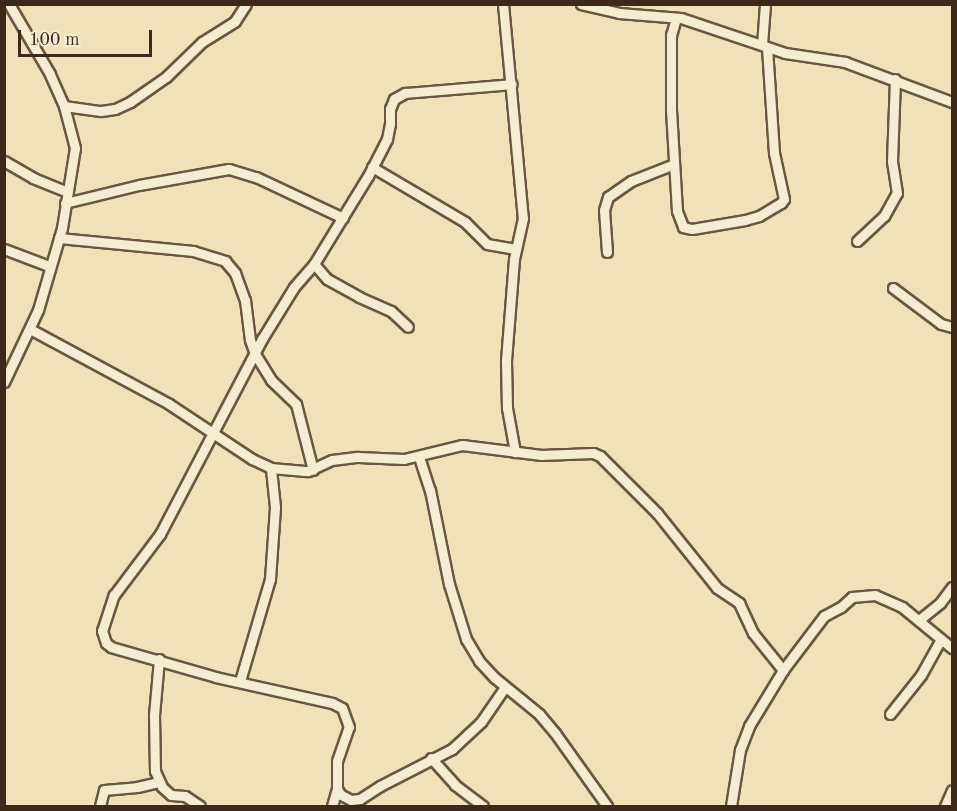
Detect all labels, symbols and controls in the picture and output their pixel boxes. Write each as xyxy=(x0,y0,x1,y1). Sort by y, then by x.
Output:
scale bar xyxy=(21,18,154,56)
text: 100 m xyxy=(29,31,80,49)

